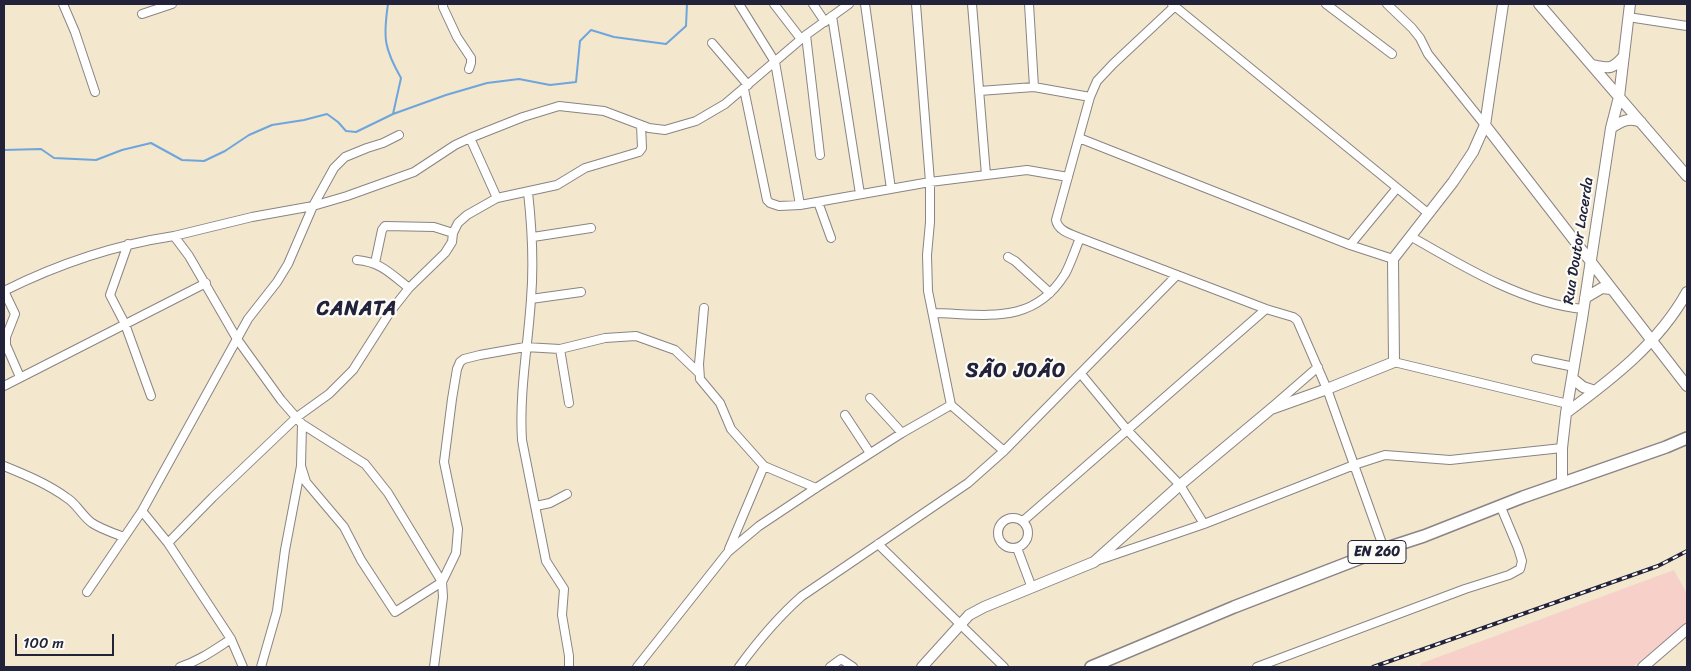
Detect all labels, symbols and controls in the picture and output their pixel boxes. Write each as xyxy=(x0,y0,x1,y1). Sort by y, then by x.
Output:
street label: Rua Doutor Lacerda xyxy=(1560,176,1598,306)
district label: CANATA xyxy=(317,298,397,322)
district label: SÃO JOÃO xyxy=(965,360,1067,384)
road number: EN 260 xyxy=(1348,540,1406,564)
scale bar xyxy=(18,624,116,656)
text: 100 m xyxy=(23,630,64,656)

